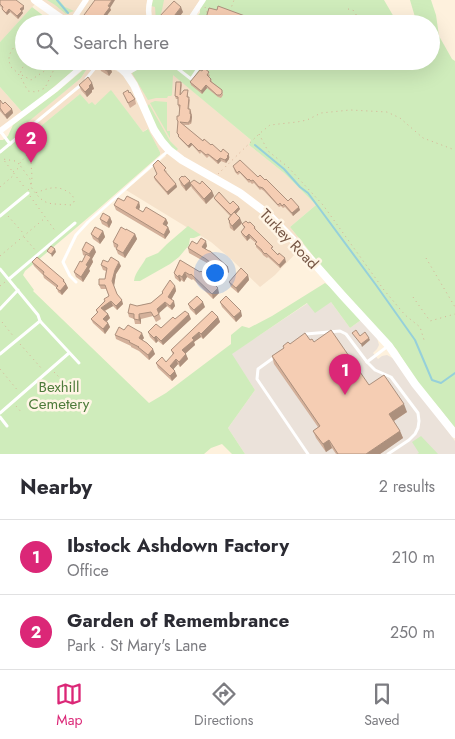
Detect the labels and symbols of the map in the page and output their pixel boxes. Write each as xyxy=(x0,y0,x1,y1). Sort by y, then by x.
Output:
pin: 2 xyxy=(15,122,47,163)
street label: Turkey Road xyxy=(255,204,323,274)
your location xyxy=(202,260,228,286)
pin: 1 xyxy=(329,354,361,395)
park label: Bexhill Cemetery xyxy=(29,376,90,415)

